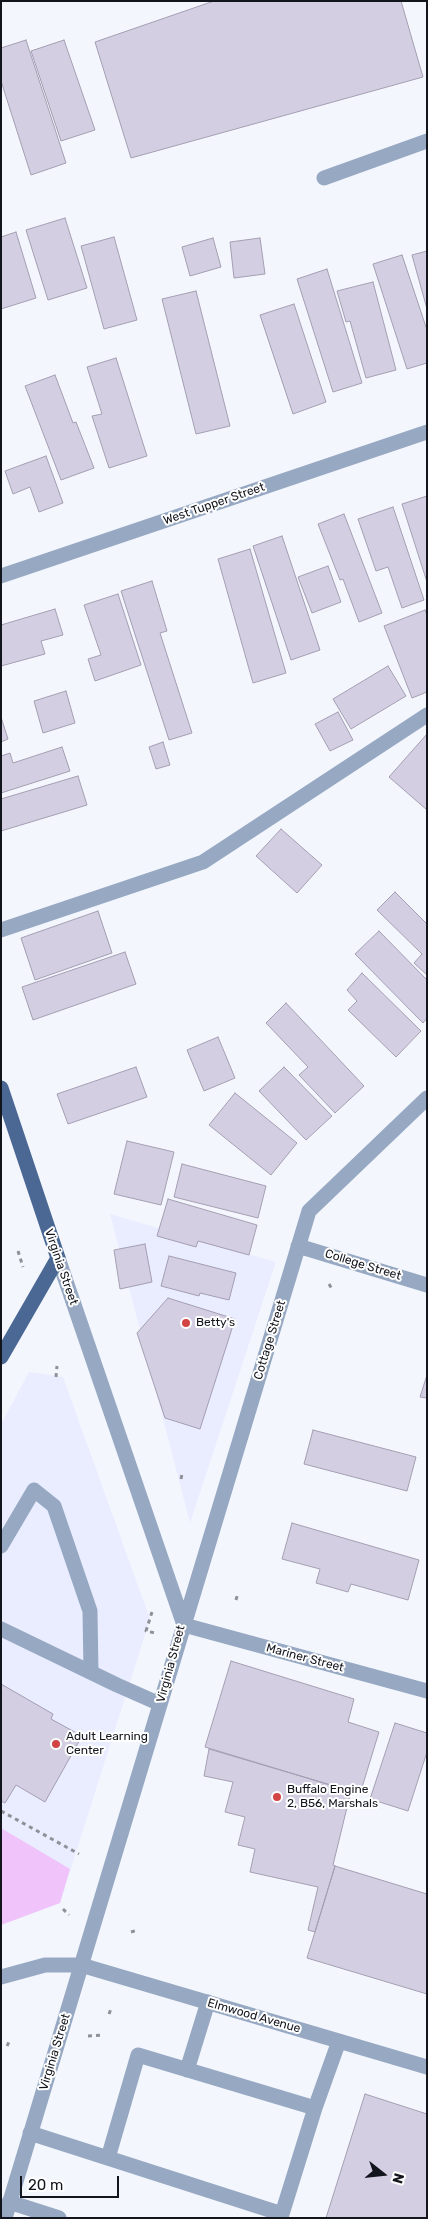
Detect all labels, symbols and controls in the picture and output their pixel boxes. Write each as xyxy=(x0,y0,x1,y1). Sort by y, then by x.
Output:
street label: West Tupper Street xyxy=(161,480,267,528)
street label: Virginia Street xyxy=(41,1227,81,1307)
street label: College Street xyxy=(323,1247,403,1283)
street label: Cottage Street xyxy=(251,1299,289,1381)
place label: Betty's xyxy=(196,1316,235,1330)
marker: Betty's xyxy=(180,1317,192,1329)
street label: Virginia Street xyxy=(154,1624,188,1704)
street label: Mariner Street xyxy=(265,1641,345,1675)
place label: Adult Learning Center xyxy=(66,1730,148,1758)
marker: Adult Learning Center xyxy=(50,1738,62,1750)
place label: Buffalo Engine 2, B56, Marshals xyxy=(287,1783,378,1811)
marker: Buffalo Engine 2, B56, Marshals xyxy=(271,1791,283,1803)
street label: Elmwood Avenue xyxy=(206,1996,302,2036)
street label: Virginia Street xyxy=(36,2012,74,2092)
north arrow xyxy=(358,2149,408,2199)
scale bar xyxy=(22,2166,121,2198)
text: N xyxy=(388,2171,407,2185)
text: 20 m xyxy=(28,2176,63,2194)

